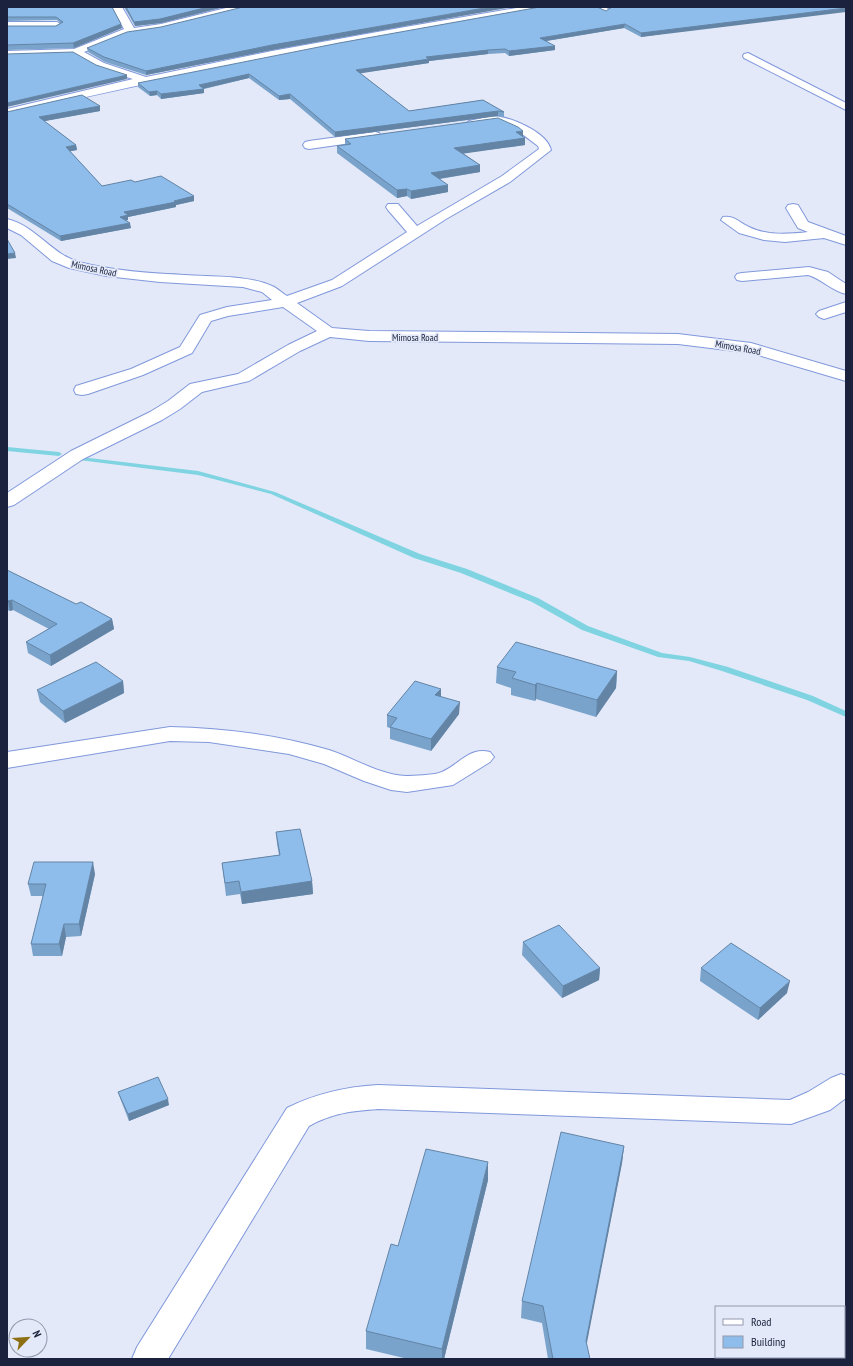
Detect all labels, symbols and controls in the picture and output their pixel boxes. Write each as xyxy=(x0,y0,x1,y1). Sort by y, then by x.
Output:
street label: Mimosa Road xyxy=(70,257,118,280)
street label: Mimosa Road xyxy=(392,331,438,344)
street label: Mimosa Road xyxy=(714,337,762,358)
legend xyxy=(715,1306,845,1358)
text: Road xyxy=(751,1314,771,1329)
north arrow xyxy=(8,1318,48,1358)
text: N xyxy=(29,1328,45,1339)
text: Building xyxy=(751,1334,786,1349)

